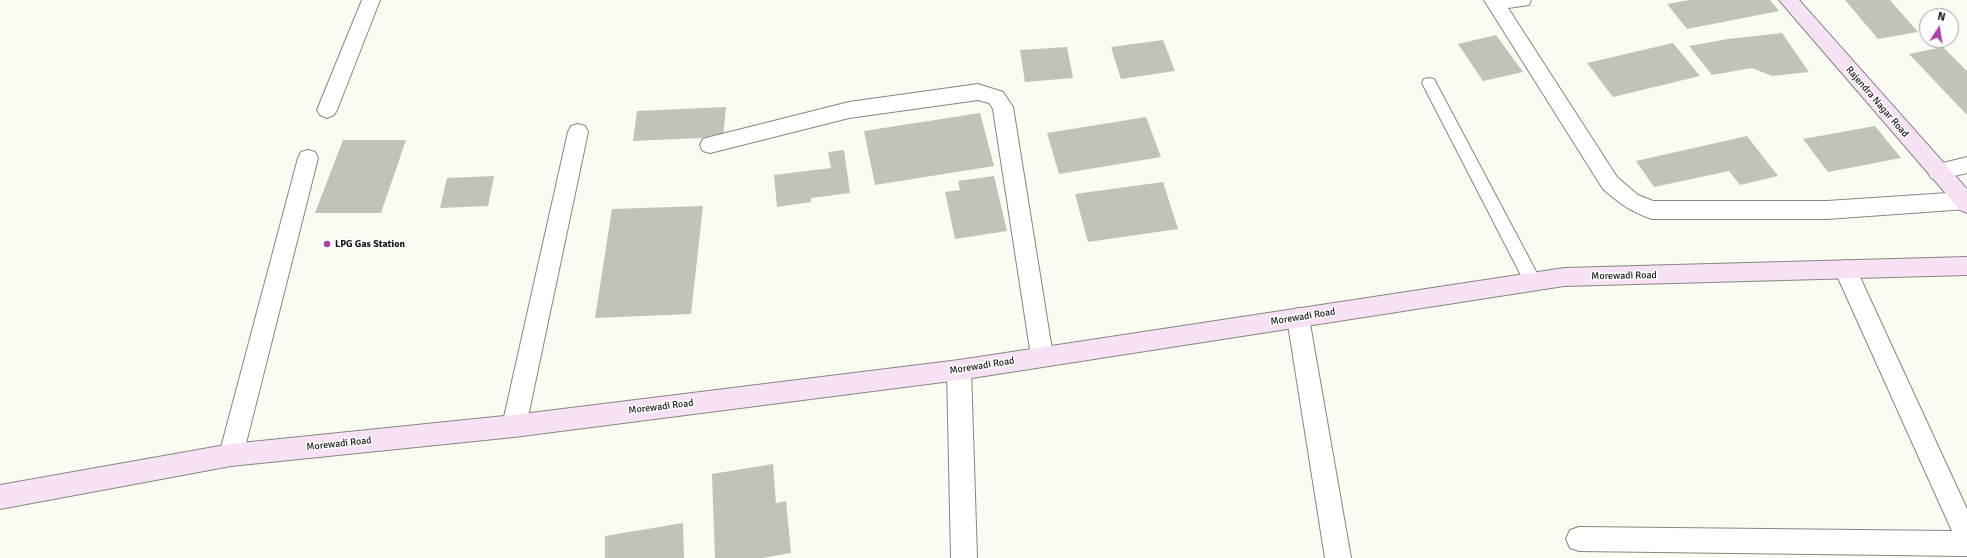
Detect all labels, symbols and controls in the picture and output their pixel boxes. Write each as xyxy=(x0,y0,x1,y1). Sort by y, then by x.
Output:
north arrow xyxy=(1919,8,1959,48)
text: N xyxy=(1936,10,1946,24)
street label: Rajendra Nagar Road xyxy=(1843,64,1911,140)
place label: LPG Gas Station xyxy=(335,238,405,250)
marker: LPG Gas Station xyxy=(322,239,332,249)
street label: Morewadi Road xyxy=(1591,269,1657,283)
street label: Morewadi Road xyxy=(1270,306,1336,328)
street label: Morewadi Road xyxy=(949,355,1015,377)
street label: Morewadi Road xyxy=(628,397,694,417)
street label: Morewadi Road xyxy=(306,435,372,453)

